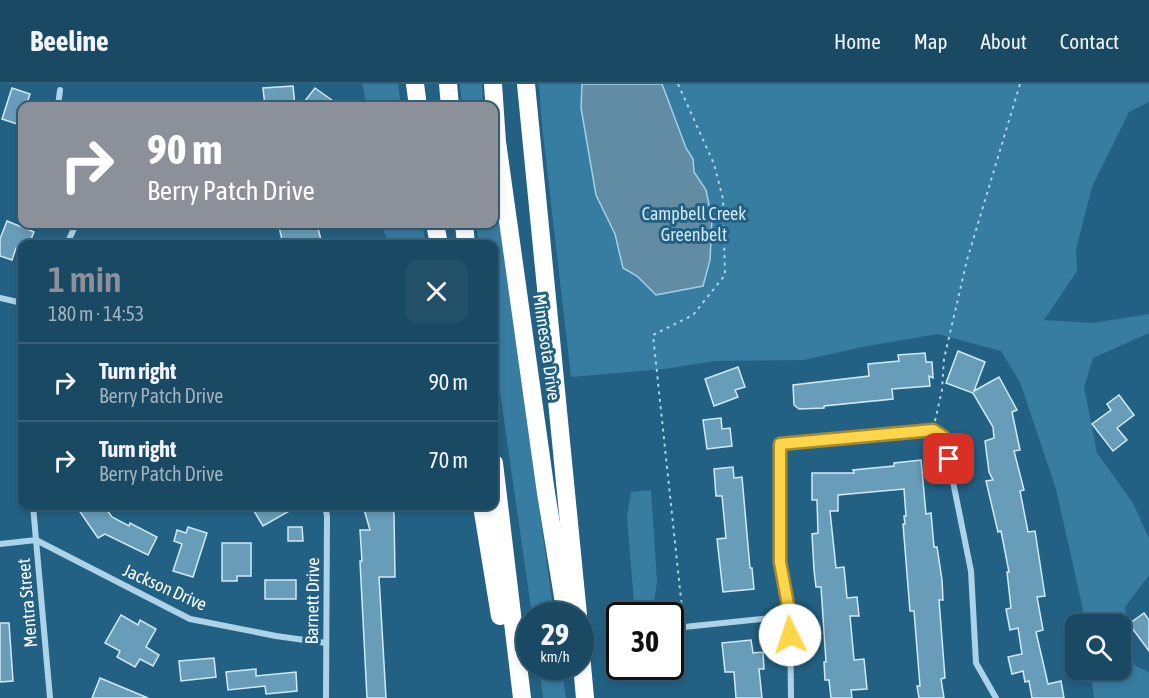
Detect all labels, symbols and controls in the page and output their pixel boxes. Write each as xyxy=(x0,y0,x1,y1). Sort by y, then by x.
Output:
text: Beeline xyxy=(30,25,109,57)
text: Home xyxy=(834,29,881,53)
text: Map xyxy=(914,29,948,53)
text: About xyxy=(981,29,1027,53)
text: Contact xyxy=(1060,29,1119,53)
text: 90 m xyxy=(147,125,222,173)
icon: right xyxy=(48,126,126,204)
text: Berry Patch Drive xyxy=(147,175,315,206)
park label: Campbell Creek Greenbelt xyxy=(642,203,746,245)
text: 1 min xyxy=(48,258,122,300)
button: close xyxy=(405,260,468,323)
street label: Minnesota Drive xyxy=(529,292,565,402)
text: 180 m · 14:53 xyxy=(48,302,144,325)
text: Turn right xyxy=(99,358,176,384)
icon: right xyxy=(48,366,81,399)
text: 90 m xyxy=(428,369,468,395)
text: Berry Patch Drive xyxy=(99,384,223,407)
pin xyxy=(923,433,974,484)
text: Turn right xyxy=(99,436,176,462)
icon: arrive xyxy=(932,442,965,475)
icon: right xyxy=(48,444,81,477)
text: 70 m xyxy=(428,447,468,473)
text: Berry Patch Drive xyxy=(99,462,223,485)
street label: Barnett Drive xyxy=(301,557,323,645)
street label: Mentra Street xyxy=(13,558,41,648)
street label: Jackson Drive xyxy=(120,559,210,615)
speed limit sign: 30 xyxy=(606,602,684,680)
position arrow xyxy=(758,603,822,667)
map controls xyxy=(1065,614,1131,680)
button: search xyxy=(1065,614,1131,680)
text: 29 xyxy=(541,617,569,651)
text: km/h xyxy=(540,648,570,665)

